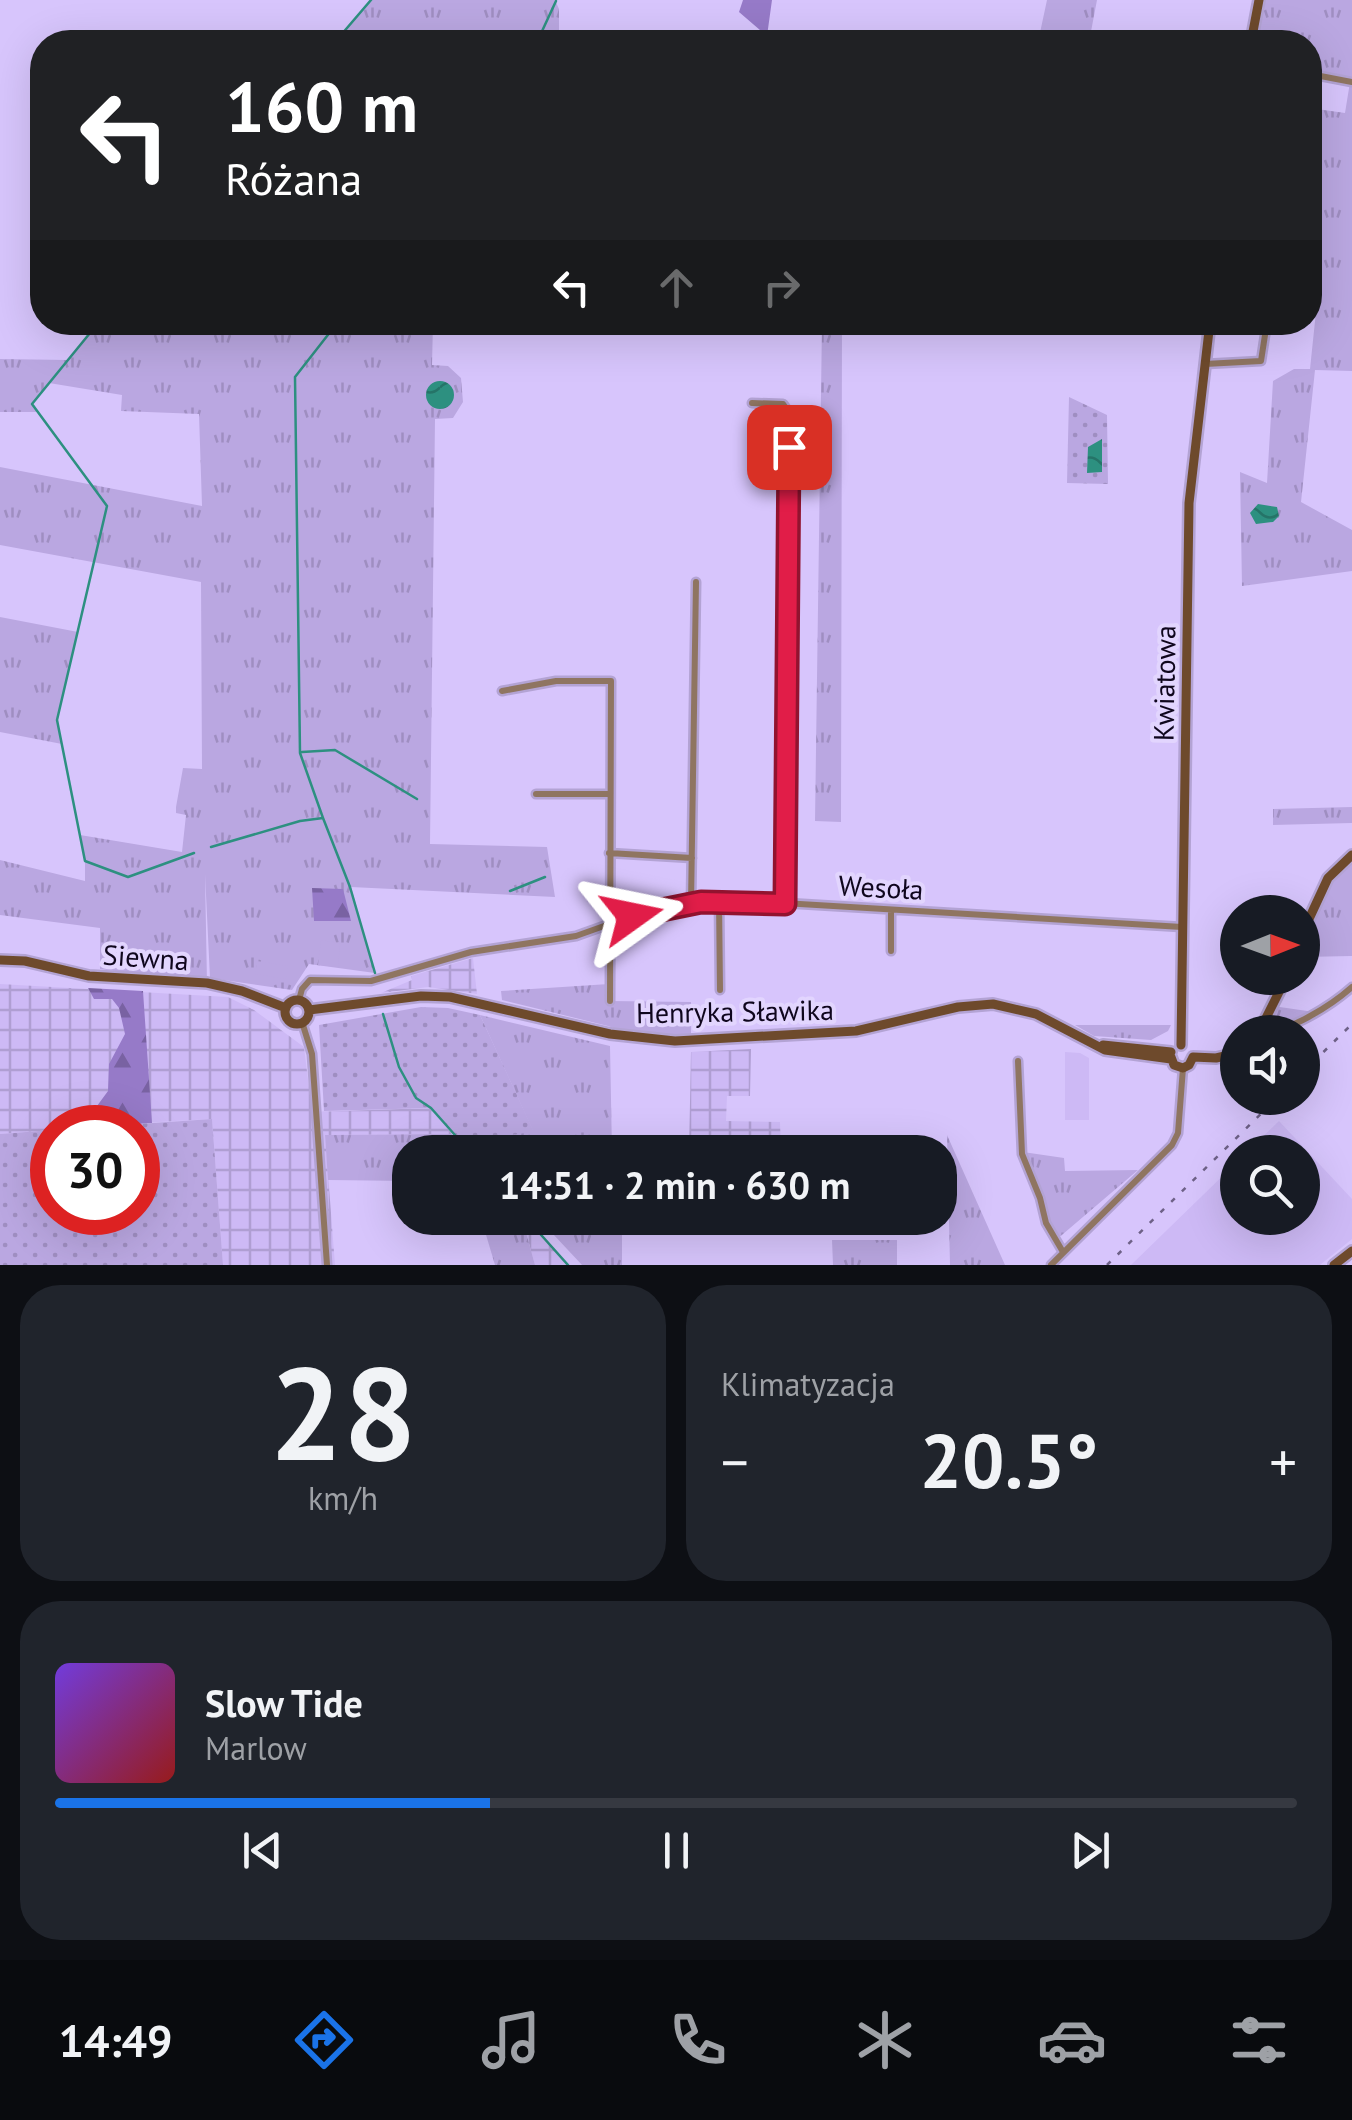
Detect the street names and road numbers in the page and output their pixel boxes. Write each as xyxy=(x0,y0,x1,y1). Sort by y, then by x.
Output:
street label: Kwiatowa xyxy=(1144,625,1184,741)
street label: Wesoła xyxy=(838,866,924,908)
street label: Siewna xyxy=(102,936,190,978)
street label: Henryka Sławika xyxy=(636,991,834,1031)

